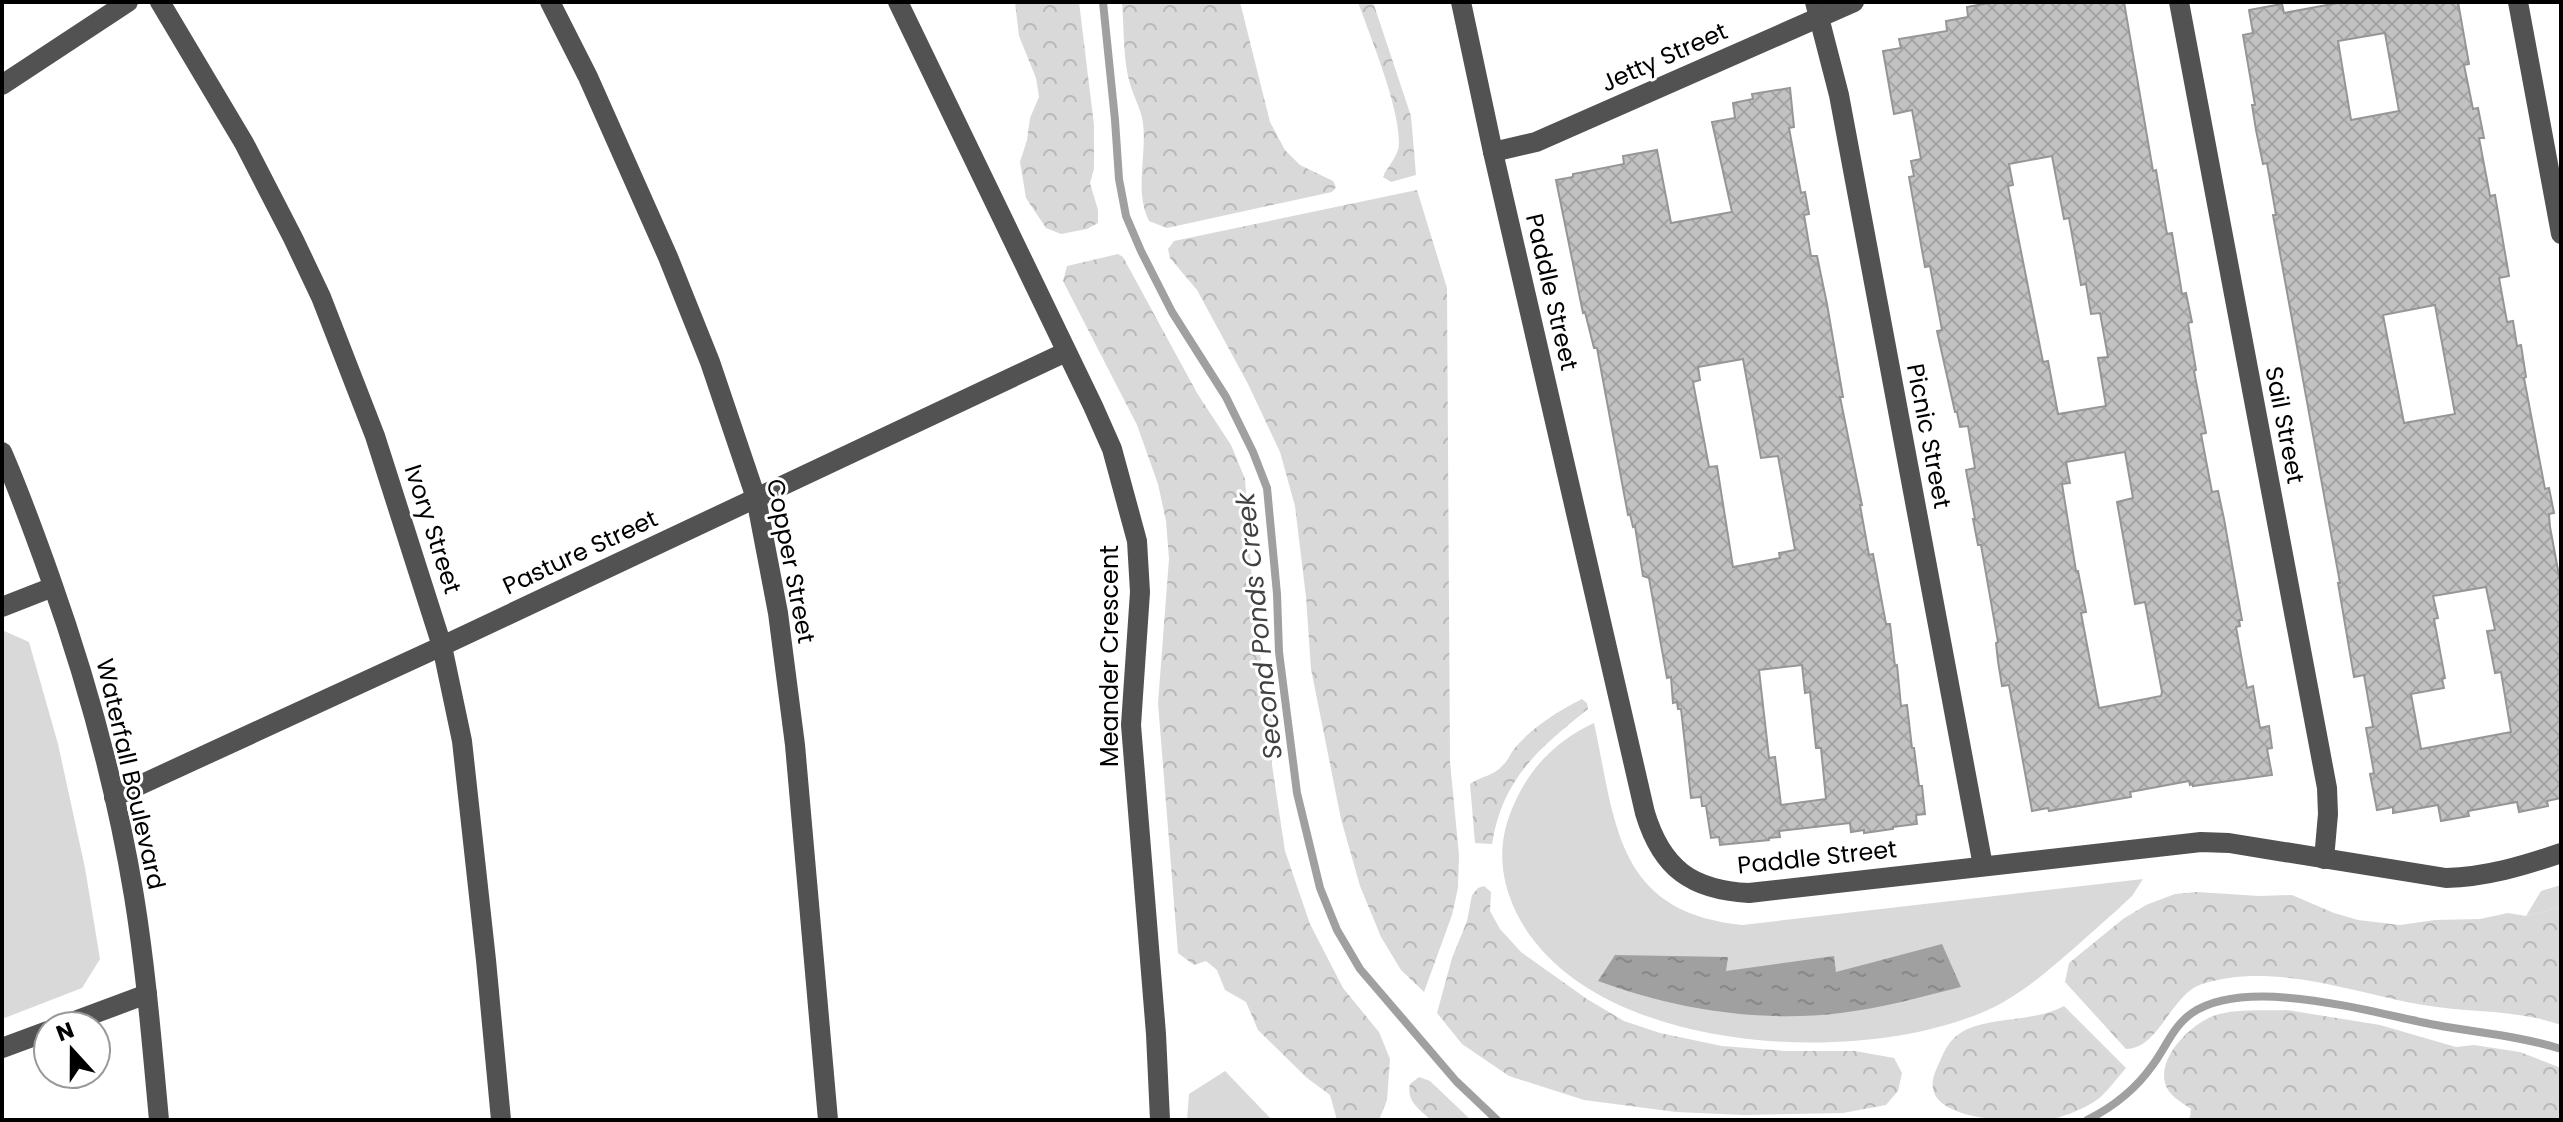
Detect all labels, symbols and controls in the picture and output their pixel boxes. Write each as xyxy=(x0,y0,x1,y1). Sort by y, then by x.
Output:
street label: Jetty Street xyxy=(1596,14,1732,100)
street label: Paddle Street xyxy=(1518,210,1586,374)
street label: Picnic Street xyxy=(1899,361,1959,511)
street label: Sail Street xyxy=(2257,364,2313,486)
street label: Ivory Street xyxy=(397,460,469,598)
street label: Copper Street xyxy=(759,476,823,646)
water label: Second Ponds Creek xyxy=(1227,489,1291,761)
street label: Pasture Street xyxy=(497,502,663,602)
street label: Meander Crescent xyxy=(1093,545,1126,767)
street label: Waterfall Boulevard xyxy=(88,655,174,893)
street label: Paddle Street xyxy=(1736,832,1898,882)
north arrow xyxy=(32,1010,112,1090)
text: N xyxy=(52,1014,78,1049)

